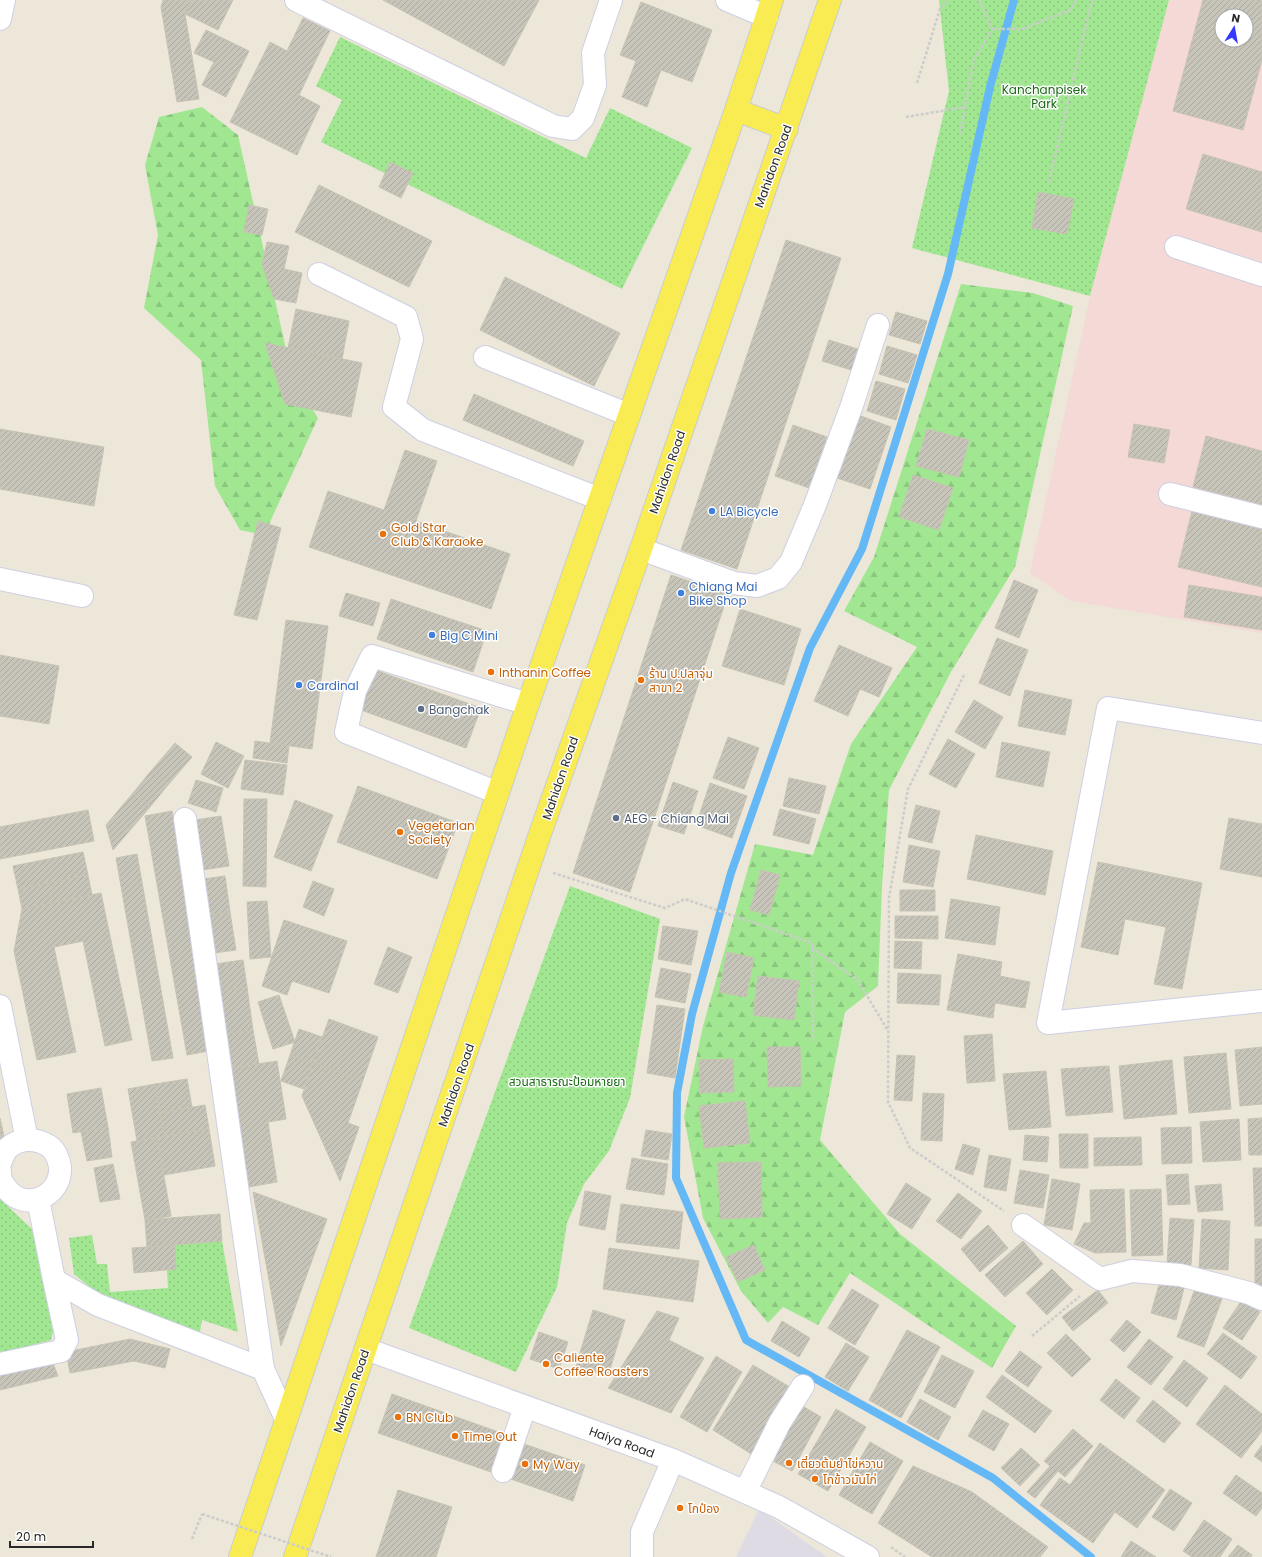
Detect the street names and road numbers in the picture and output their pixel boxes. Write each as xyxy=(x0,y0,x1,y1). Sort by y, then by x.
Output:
street label: Mahidon Road xyxy=(750,122,796,210)
street label: Mahidon Road xyxy=(645,428,689,516)
street label: Mahidon Road xyxy=(538,734,582,822)
street label: Mahidon Road xyxy=(434,1041,478,1129)
street label: Mahidon Road xyxy=(329,1347,373,1435)
street label: Haiya Road xyxy=(587,1422,657,1462)

